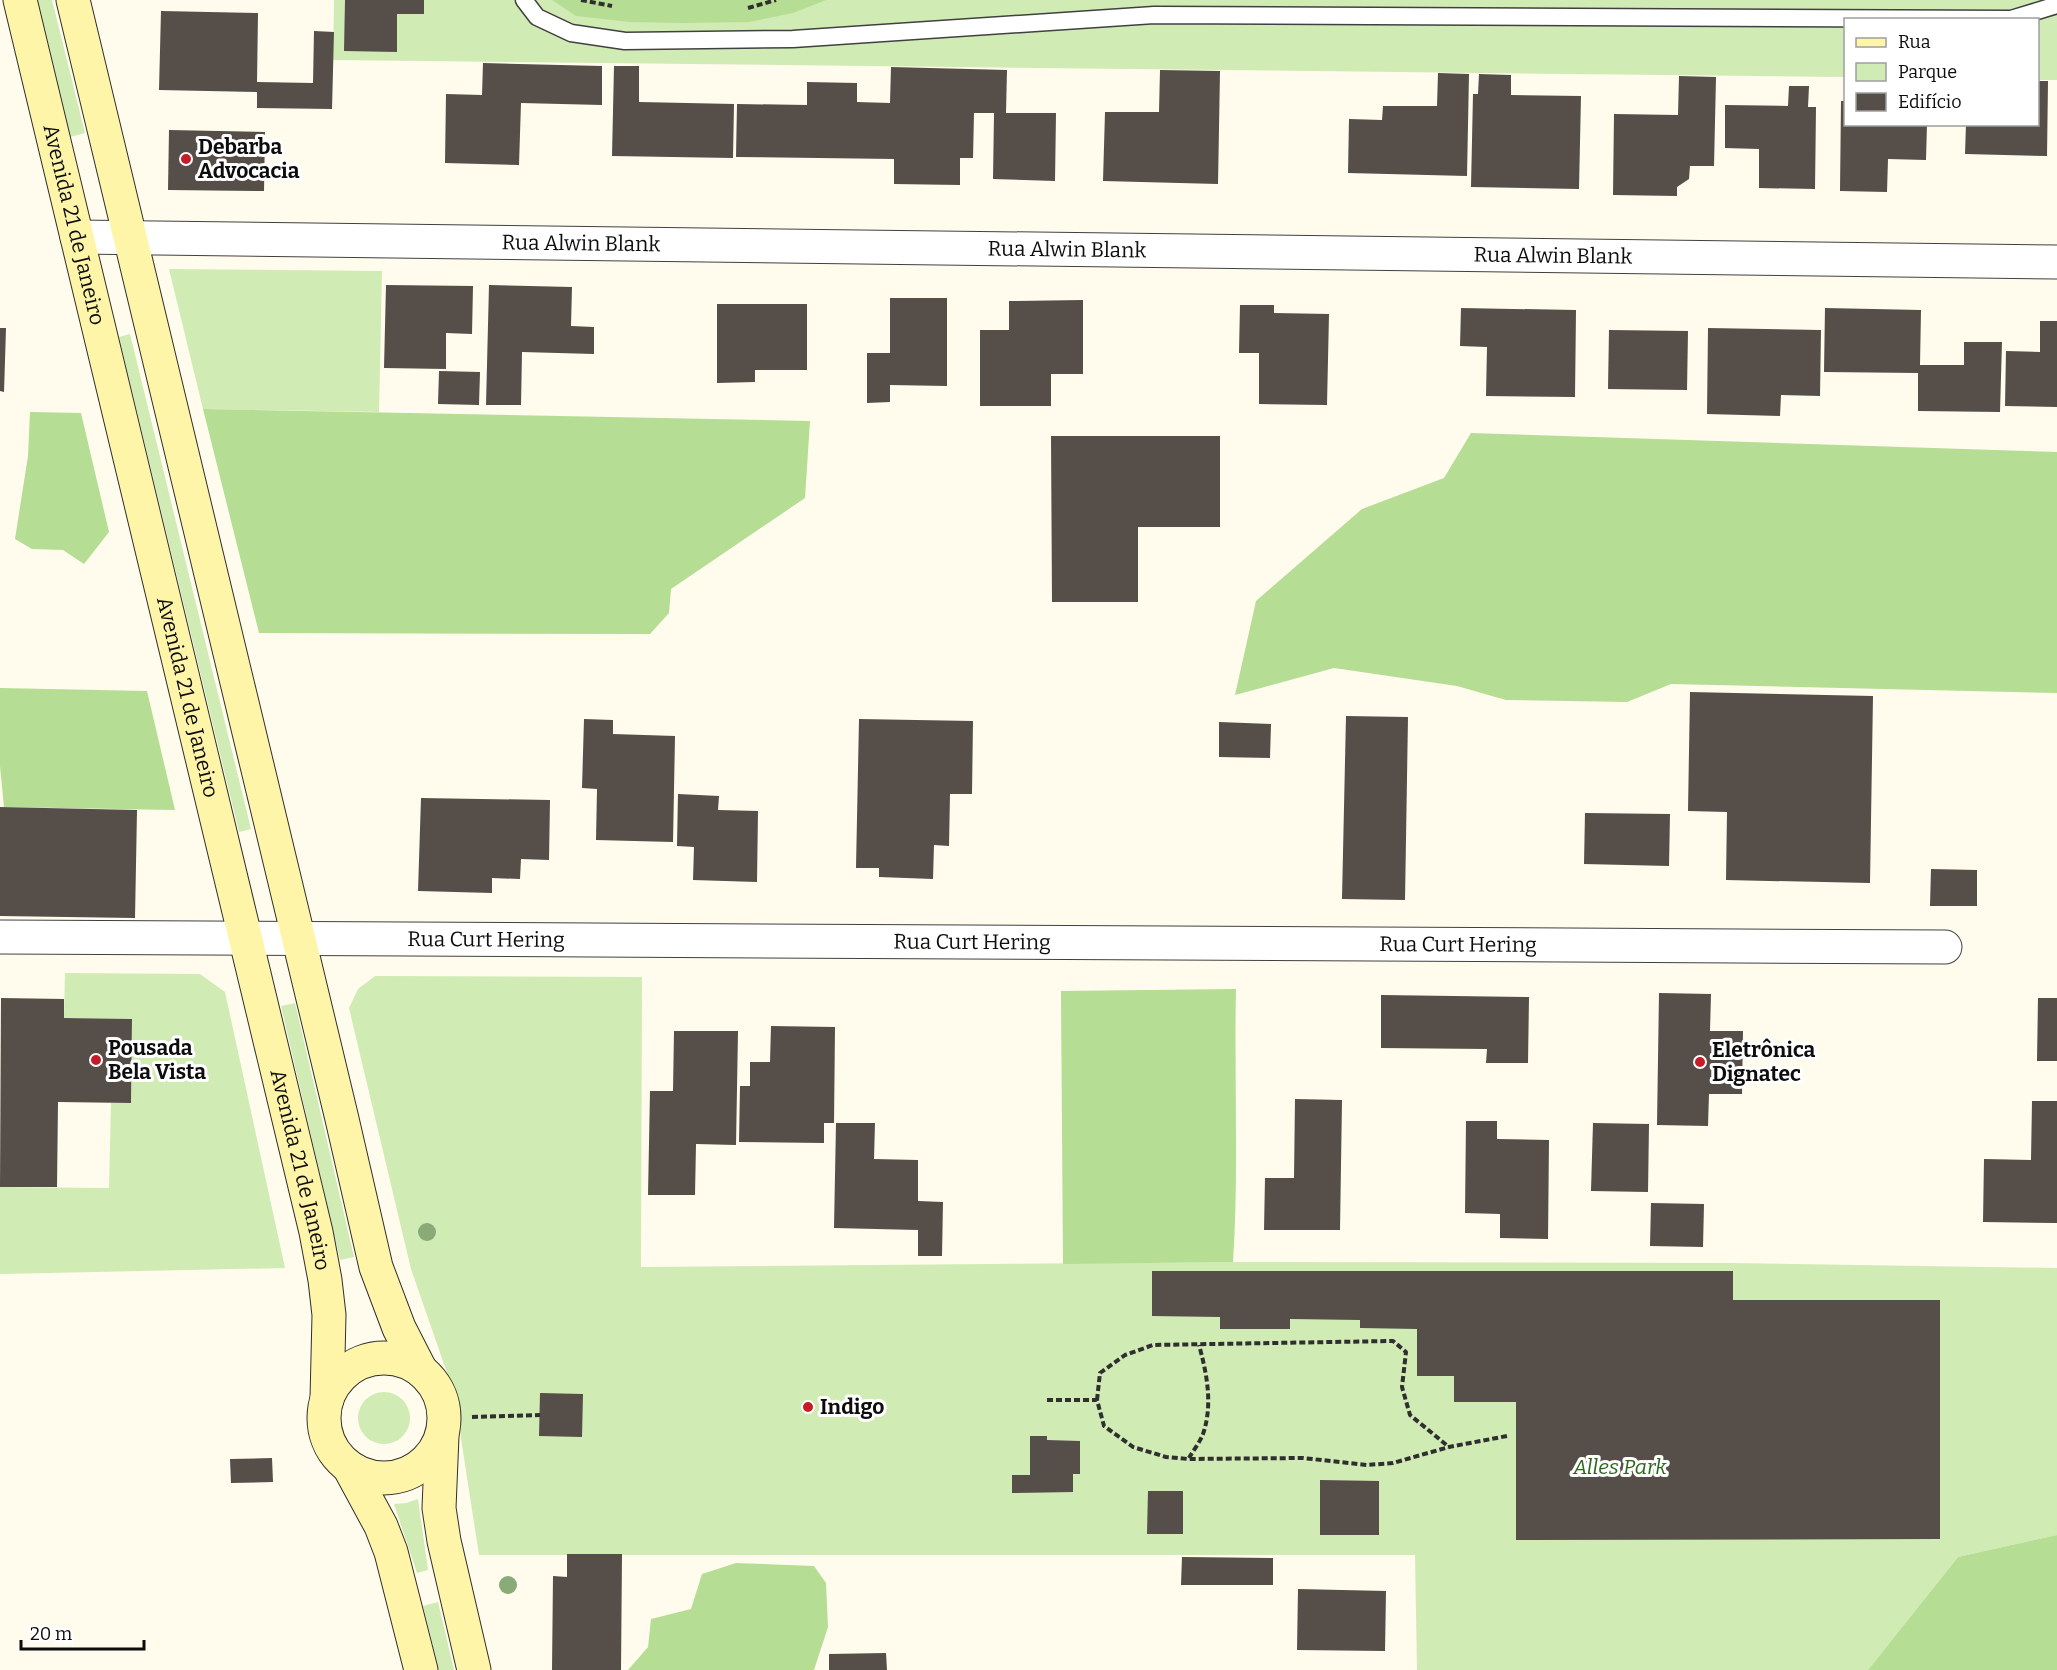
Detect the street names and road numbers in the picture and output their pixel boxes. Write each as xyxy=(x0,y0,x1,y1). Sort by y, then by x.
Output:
street label: Avenida 21 de Janeiro xyxy=(37,122,111,328)
street label: Rua Alwin Blank xyxy=(501,229,661,257)
street label: Rua Alwin Blank xyxy=(987,235,1147,264)
street label: Rua Alwin Blank xyxy=(1473,242,1632,270)
street label: Avenida 21 de Janeiro xyxy=(151,594,224,800)
street label: Rua Curt Hering xyxy=(407,926,565,953)
street label: Rua Curt Hering xyxy=(893,929,1051,955)
street label: Rua Curt Hering xyxy=(1379,931,1537,958)
street label: Avenida 21 de Janeiro xyxy=(264,1067,336,1273)

